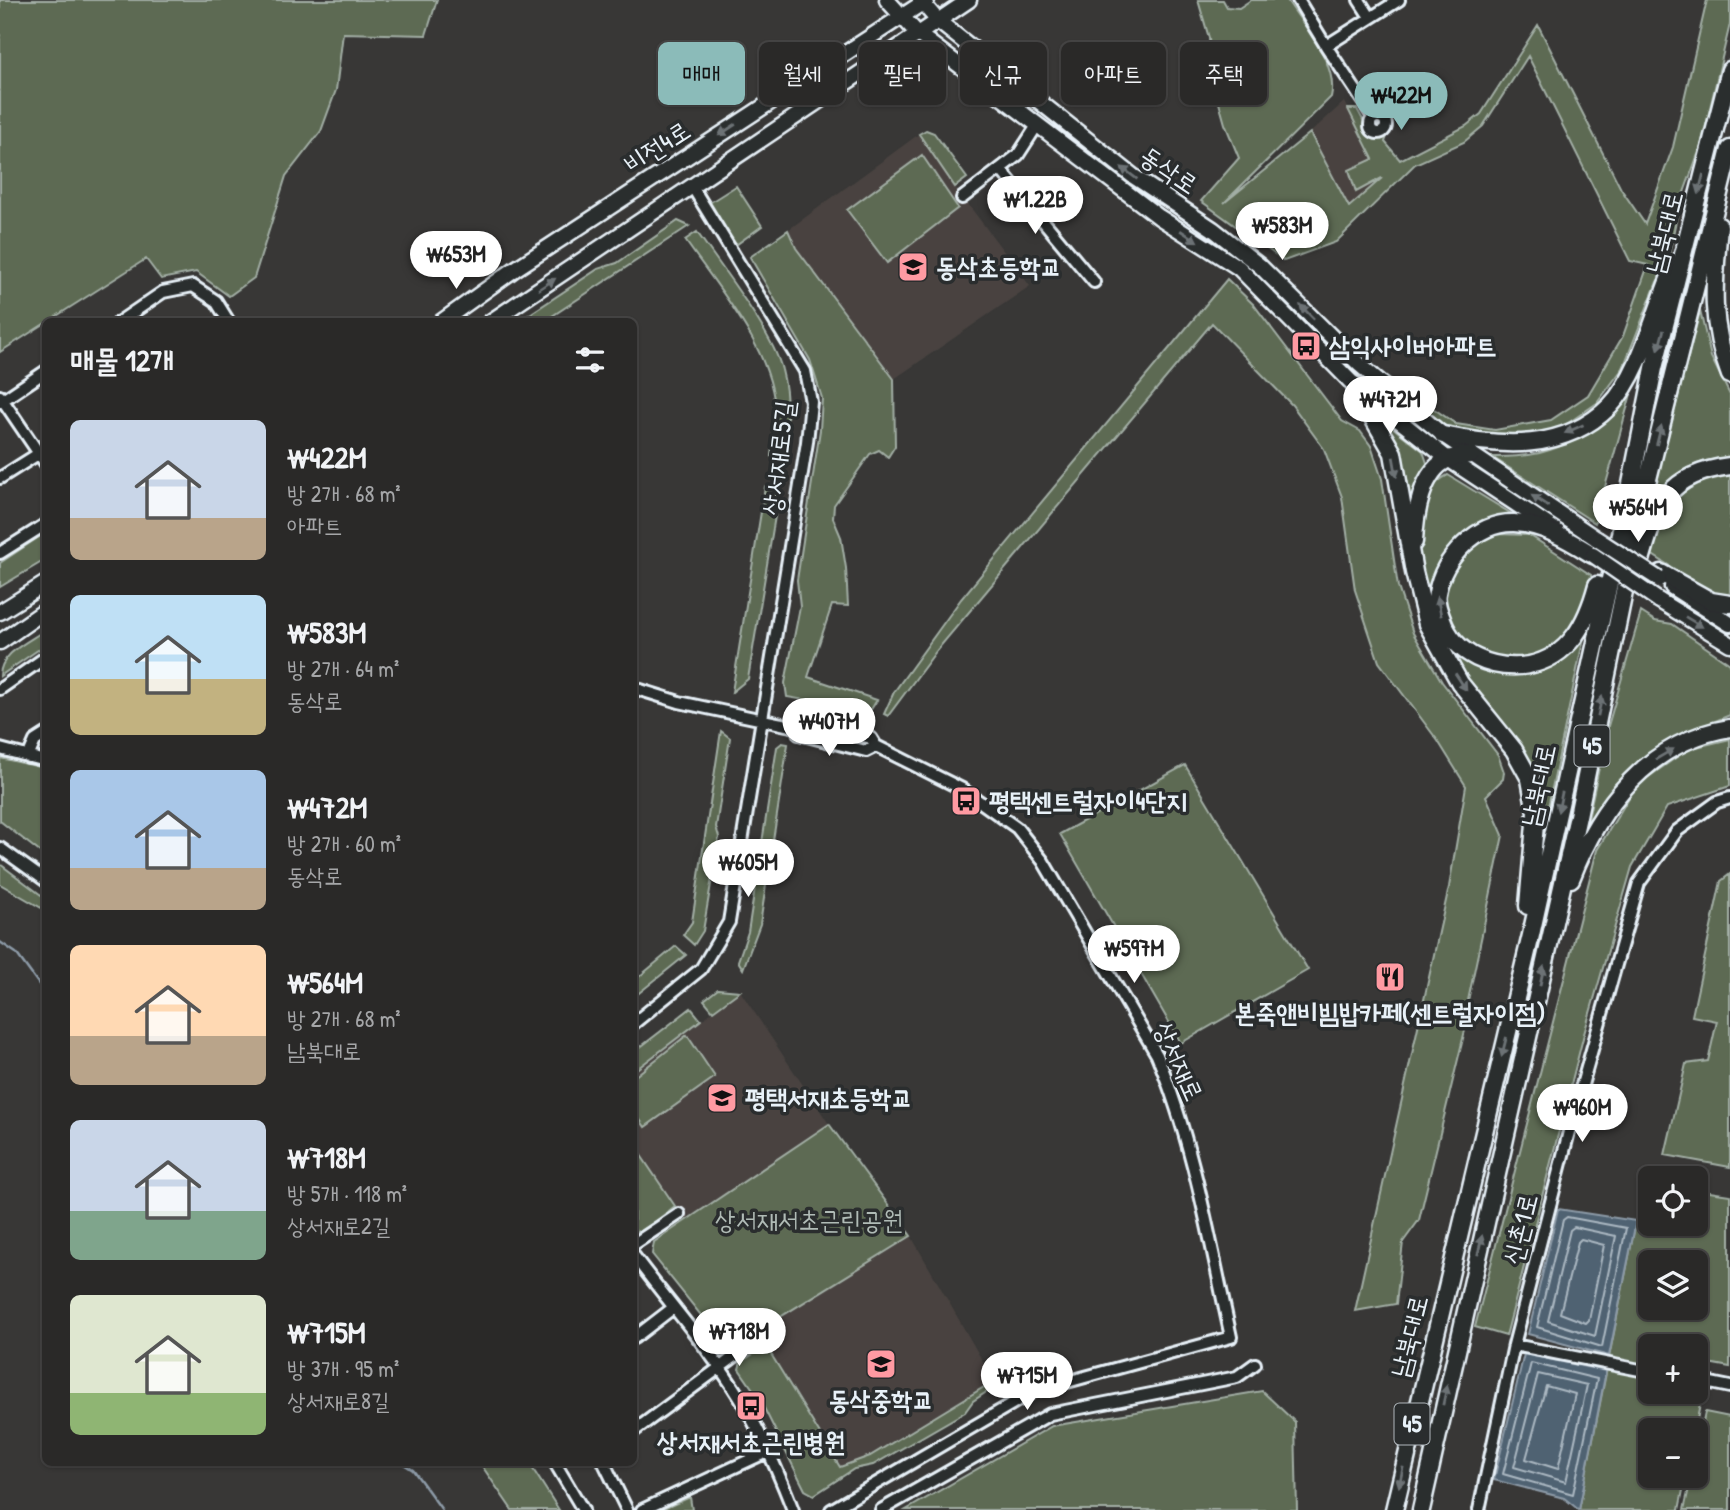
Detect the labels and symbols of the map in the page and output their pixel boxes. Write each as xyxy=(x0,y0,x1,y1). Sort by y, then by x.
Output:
pin: ₩422M xyxy=(1352,72,1450,132)
street label: 비전4로 xyxy=(617,112,697,181)
one-way arrow xyxy=(717,124,737,137)
street label: 동삭로 xyxy=(1133,138,1205,202)
one-way arrow xyxy=(1120,165,1138,180)
one-way arrow xyxy=(1695,173,1706,195)
pin: ₩1.22B xyxy=(978,176,1092,236)
street label: 남북대로 xyxy=(1636,187,1691,277)
pin: ₩583M xyxy=(1233,202,1331,262)
one-way arrow xyxy=(1179,229,1198,242)
pin: ₩653M xyxy=(407,232,505,291)
place label: 동삭초등학교 xyxy=(936,249,1062,284)
school or university icon: 동삭초등학교 xyxy=(896,250,930,284)
one-way arrow xyxy=(537,278,556,291)
one-way arrow xyxy=(1299,305,1316,321)
place label: 삼익사이버아파트 xyxy=(1328,328,1496,363)
bus stop icon: 삼익사이버아파트 xyxy=(1289,329,1323,363)
one-way arrow xyxy=(1656,330,1666,351)
pin: ₩472M xyxy=(1341,376,1439,436)
street label: 상서재로5길 xyxy=(753,398,802,517)
one-way arrow xyxy=(1564,423,1584,435)
one-way arrow xyxy=(1654,424,1665,446)
one-way arrow xyxy=(1390,456,1401,478)
pin: ₩564M xyxy=(1589,484,1687,544)
one-way arrow xyxy=(1531,495,1550,508)
one-way arrow xyxy=(1433,595,1444,617)
one-way arrow xyxy=(1684,616,1703,629)
one-way arrow xyxy=(1454,672,1467,692)
one-way arrow xyxy=(1595,695,1606,717)
pin: ₩407M xyxy=(780,698,878,758)
road number: 45 xyxy=(1574,726,1610,766)
street label: 남북대로 xyxy=(1512,740,1563,829)
one-way arrow xyxy=(1656,748,1675,760)
place label: 평택센트럴자이4단지 xyxy=(989,783,1187,818)
bus stop icon: 평택센트럴자이4단지 xyxy=(949,784,983,818)
one-way arrow xyxy=(1554,791,1565,813)
pin: ₩605M xyxy=(699,839,797,899)
pin: ₩597M xyxy=(1085,926,1183,985)
restaurant icon: 본죽앤비빔밥카페(센트럴자이점) xyxy=(1373,960,1407,994)
one-way arrow xyxy=(1536,965,1547,987)
place label: 본죽앤비빔밥카페(센트럴자이점) xyxy=(1234,995,1546,1030)
street label: 상서재로 xyxy=(1146,1015,1212,1106)
one-way arrow xyxy=(1498,1036,1509,1058)
place label: 평택서재초등학교 xyxy=(745,1080,912,1115)
school or university icon: 평택서재초등학교 xyxy=(705,1081,739,1115)
pin: ₩960M xyxy=(1533,1084,1631,1144)
street label: 신촌1로 xyxy=(1494,1190,1545,1268)
park label: 상서재서초근린공원 xyxy=(715,1202,903,1237)
one-way arrow xyxy=(1475,1234,1486,1256)
street label: 남북대로 xyxy=(1381,1291,1436,1381)
pin: ₩718M xyxy=(690,1308,788,1368)
school or university icon: 동삭중학교 xyxy=(864,1347,898,1381)
pin: ₩715M xyxy=(978,1352,1076,1412)
place label: 동삭중학교 xyxy=(829,1382,933,1417)
one-way arrow xyxy=(1440,1384,1451,1406)
bus stop icon: 상서재서초근린병원 xyxy=(734,1389,768,1423)
road number: 45 xyxy=(1394,1404,1430,1444)
place label: 상서재서초근린병원 xyxy=(657,1424,845,1459)
one-way arrow xyxy=(1395,1466,1406,1488)

